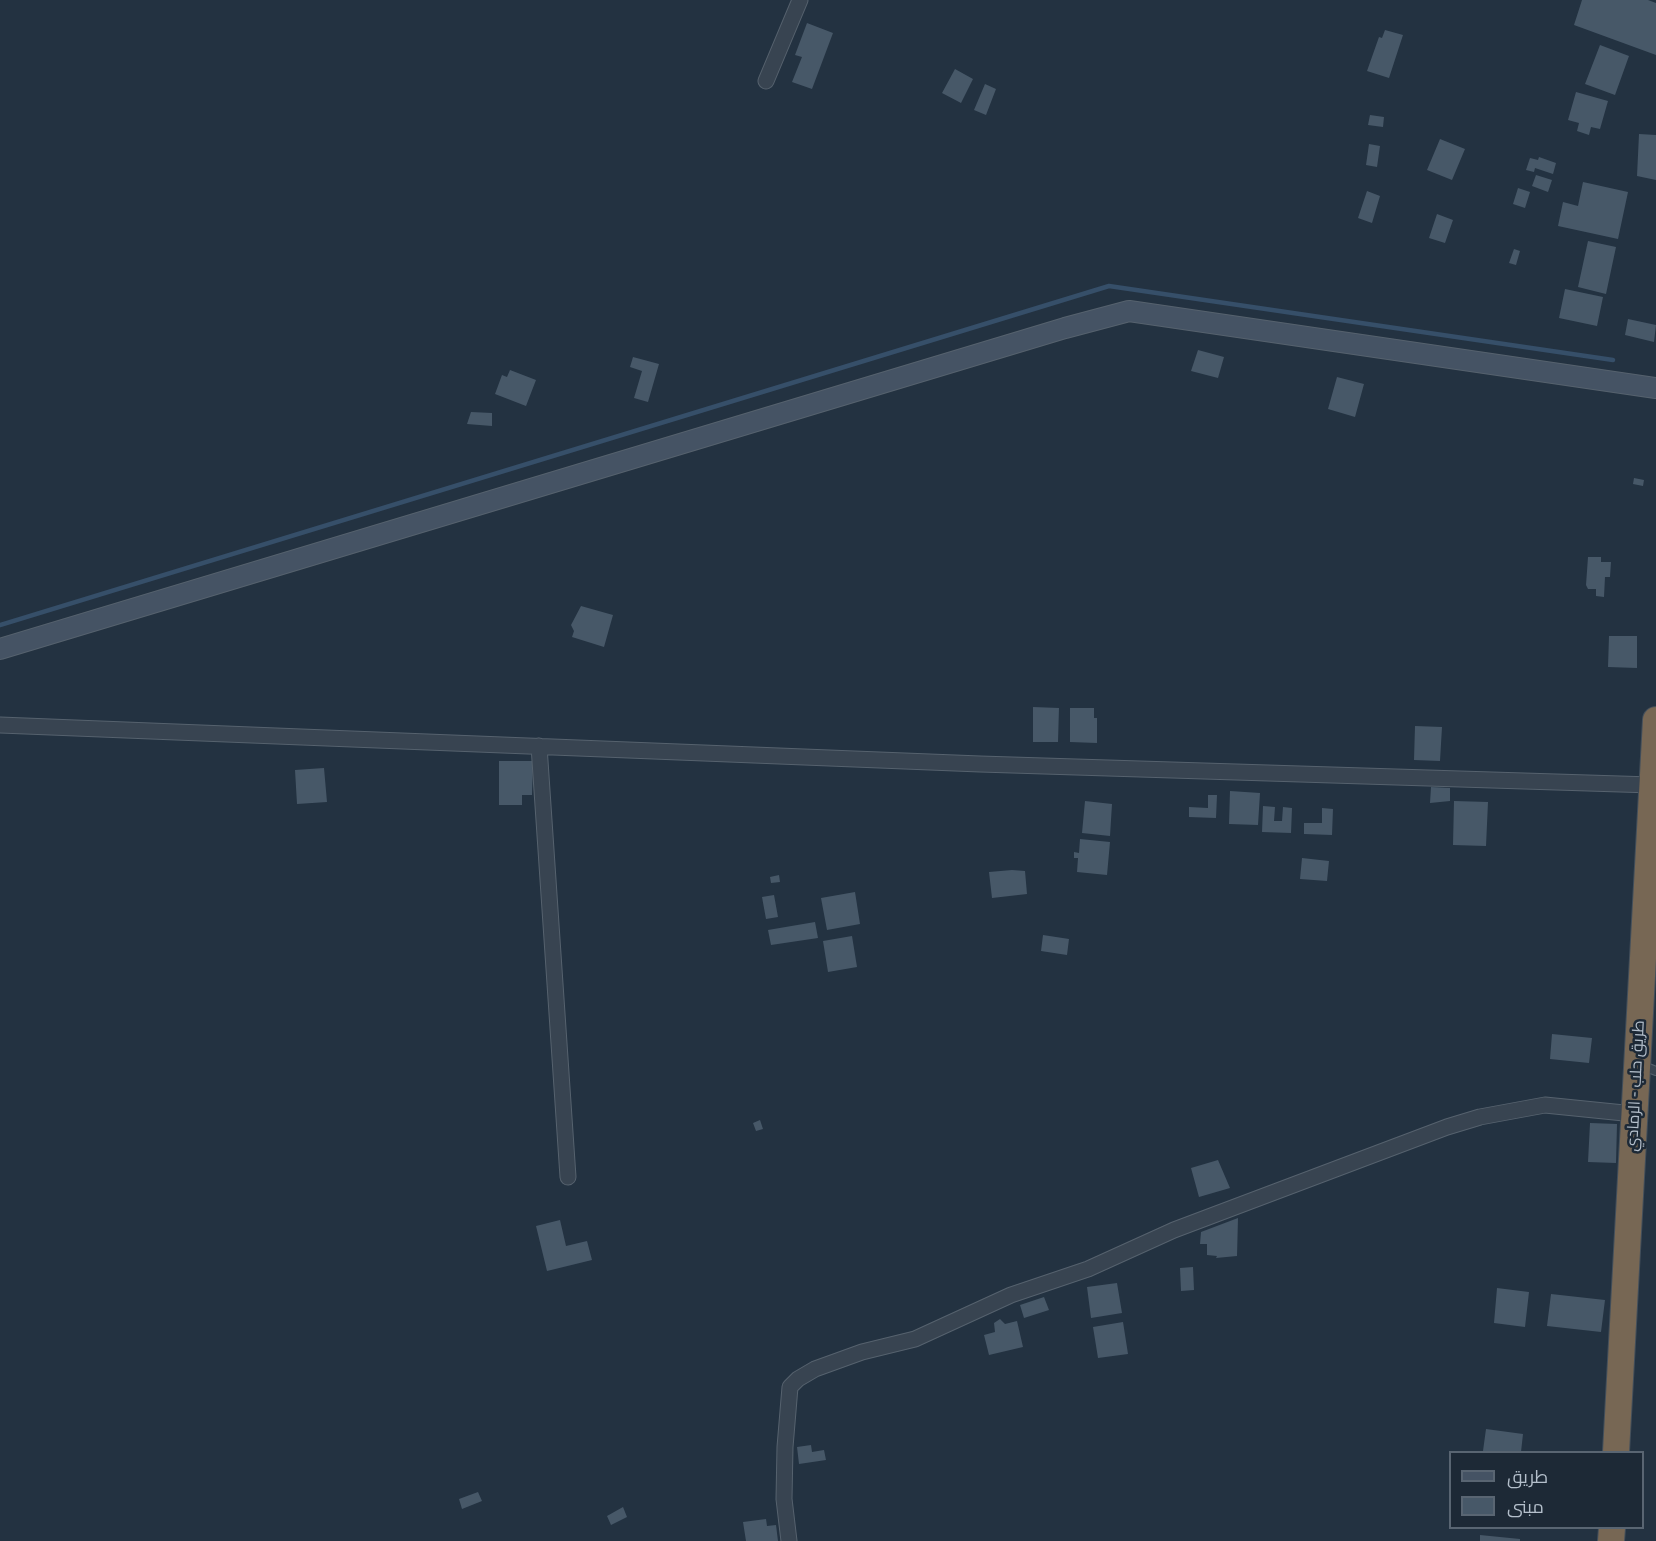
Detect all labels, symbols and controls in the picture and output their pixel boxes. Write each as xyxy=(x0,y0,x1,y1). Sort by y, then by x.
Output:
street label: طريق حلب - الرمادي xyxy=(1623,1020,1649,1152)
legend xyxy=(1449,1451,1644,1529)
text: طريق xyxy=(1507,1466,1548,1488)
text: مبنى xyxy=(1507,1496,1544,1518)

